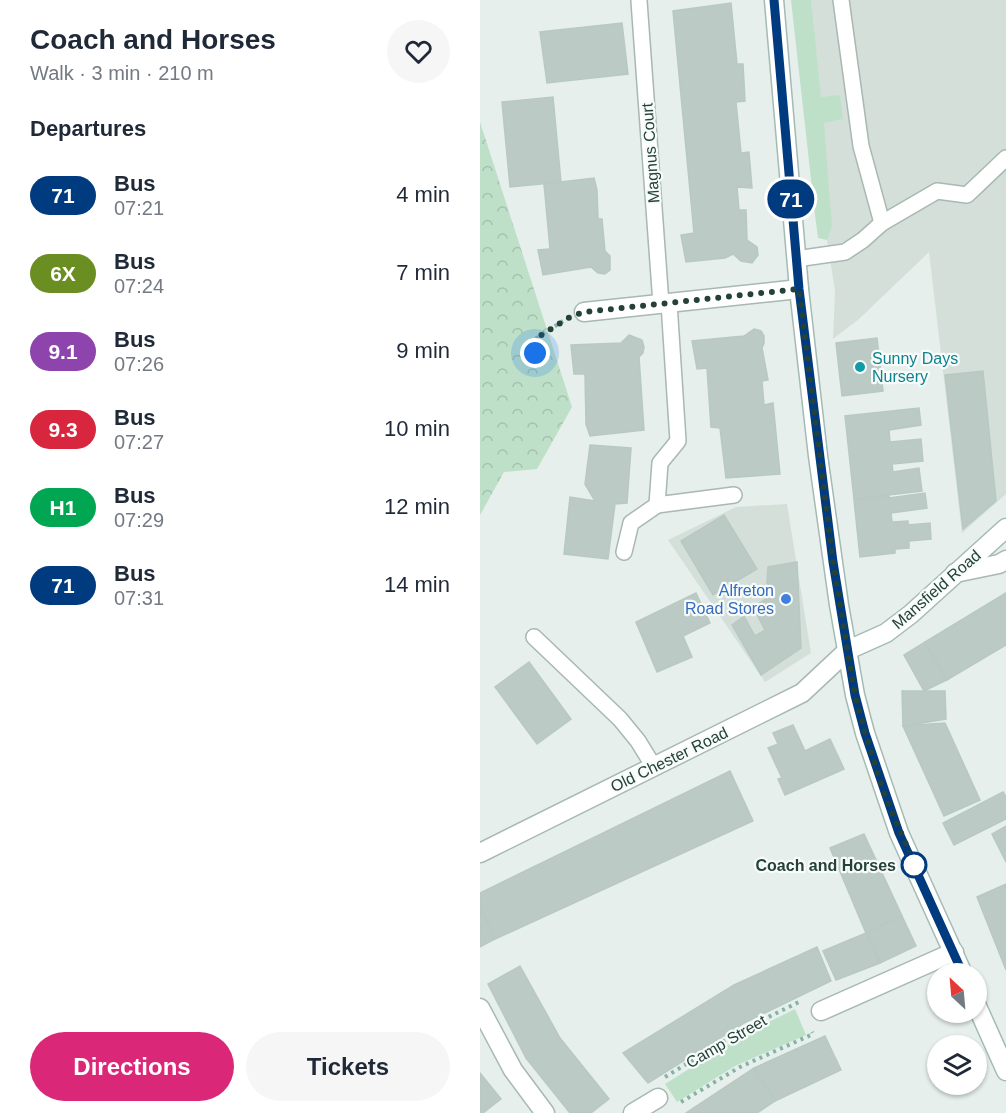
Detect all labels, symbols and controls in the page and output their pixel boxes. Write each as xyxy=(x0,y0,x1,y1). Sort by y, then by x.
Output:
button: heart xyxy=(387,20,450,83)
text: Coach and Horses xyxy=(30,24,276,55)
text: Walk · 3 min · 210 m xyxy=(30,62,214,84)
street label: Magnus Court xyxy=(638,102,662,204)
text: Departures xyxy=(30,116,146,141)
text: Bus xyxy=(114,171,156,196)
line badge: 71 xyxy=(764,180,818,218)
text: 4 min xyxy=(396,182,450,207)
text: 71 xyxy=(51,184,75,207)
text: 71 xyxy=(779,188,803,211)
text: 07:21 xyxy=(114,197,164,219)
text: Bus xyxy=(114,249,156,274)
text: 7 min xyxy=(396,260,450,285)
text: 6X xyxy=(50,262,76,285)
text: 07:24 xyxy=(114,275,164,297)
text: Bus xyxy=(114,327,156,352)
text: 9 min xyxy=(396,338,450,363)
your location xyxy=(520,338,550,368)
text: 9.1 xyxy=(48,340,78,363)
place label: Sunny Days Nursery xyxy=(872,350,958,385)
text: 07:26 xyxy=(114,353,164,375)
marker: Sunny Days Nursery xyxy=(853,360,867,374)
text: Bus xyxy=(114,405,156,430)
text: 10 min xyxy=(384,416,450,441)
text: 9.3 xyxy=(48,418,78,441)
text: 07:27 xyxy=(114,431,164,453)
text: Bus xyxy=(114,483,156,508)
text: 12 min xyxy=(384,494,450,519)
text: H1 xyxy=(50,496,76,519)
text: 07:29 xyxy=(114,509,164,531)
street label: Mansfield Road xyxy=(889,546,984,632)
text: Bus xyxy=(114,561,156,586)
text: 14 min xyxy=(384,572,450,597)
text: 71 xyxy=(51,574,75,597)
place label: Alfreton Road Stores xyxy=(685,582,774,617)
text: 07:31 xyxy=(114,587,164,609)
marker: Alfreton Road Stores xyxy=(779,592,793,606)
street label: Old Chester Road xyxy=(608,724,730,795)
marker: Coach and Horses xyxy=(901,852,927,878)
place label: Coach and Horses xyxy=(756,857,896,874)
north arrow xyxy=(927,963,987,1023)
map controls xyxy=(927,963,987,1095)
street label: Camp Street xyxy=(683,1011,770,1071)
button: Directions xyxy=(30,1032,234,1101)
button: Tickets xyxy=(246,1032,450,1101)
button: layers xyxy=(927,1035,987,1095)

